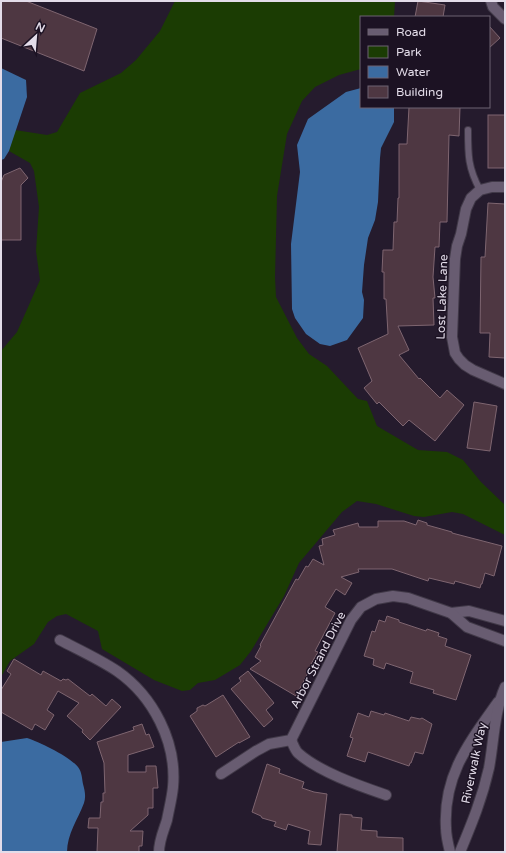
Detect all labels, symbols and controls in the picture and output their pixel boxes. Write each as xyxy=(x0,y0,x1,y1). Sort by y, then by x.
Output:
north arrow xyxy=(16,16,56,56)
legend xyxy=(360,16,490,108)
text: N xyxy=(33,20,47,35)
text: Road xyxy=(396,25,426,39)
text: Park xyxy=(396,45,422,59)
text: Water xyxy=(396,65,431,79)
text: Building xyxy=(396,85,443,99)
street label: Lost Lake Lane xyxy=(434,254,450,340)
street label: Arbor Strand Drive xyxy=(288,609,349,711)
street label: Riverwalk Way xyxy=(459,721,490,805)

